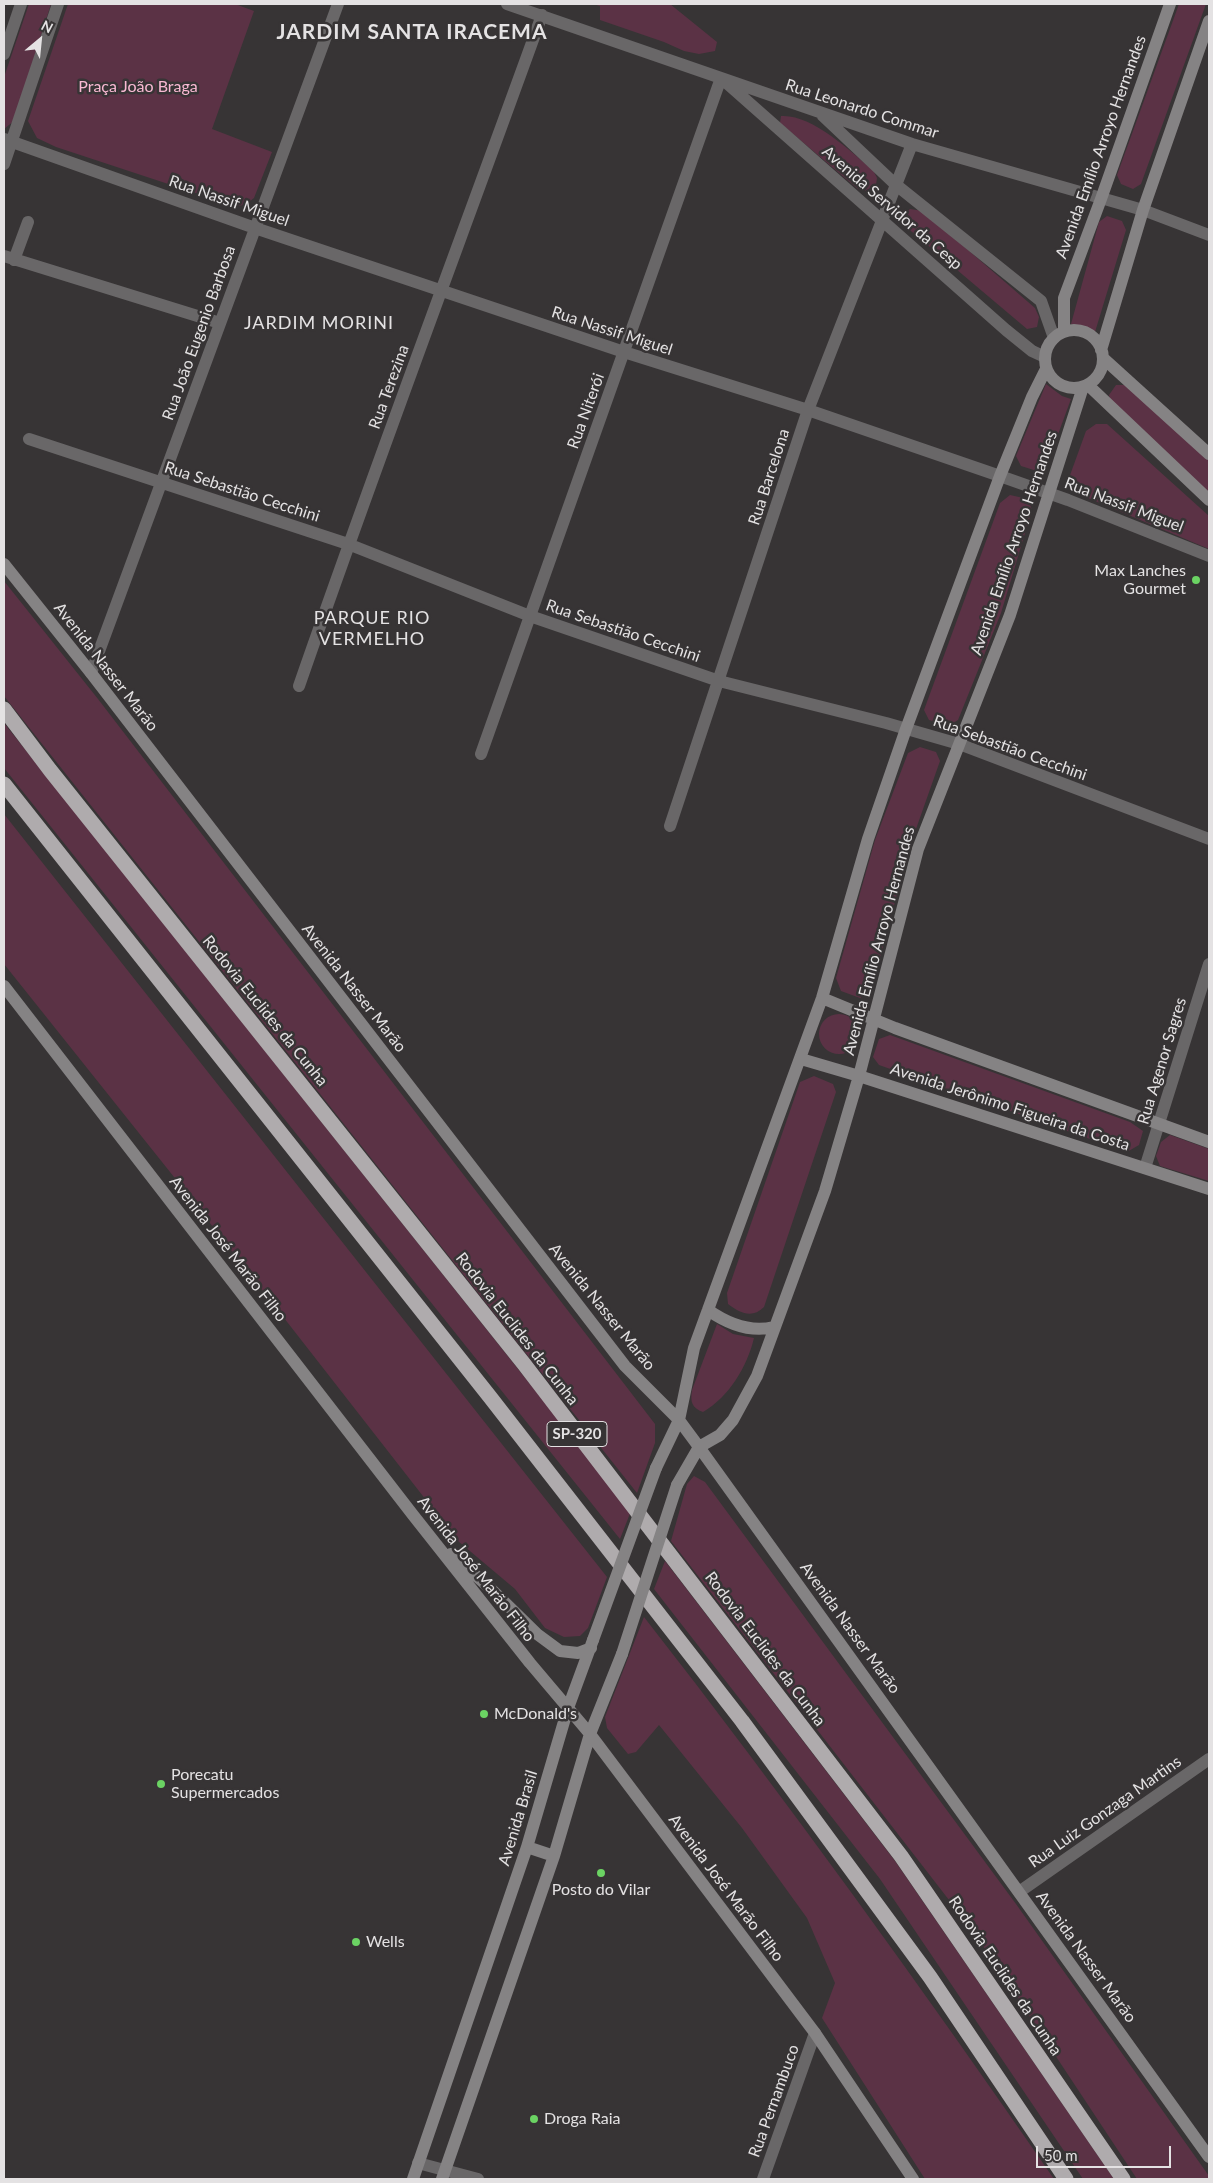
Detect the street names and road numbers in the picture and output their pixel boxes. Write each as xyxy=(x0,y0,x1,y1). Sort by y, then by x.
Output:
street label: Avenida Emílio Arroyo Hernandes xyxy=(1052,33,1150,261)
street label: Rua Leonardo Commar xyxy=(783,75,941,143)
street label: Avenida Servidor da Cesp xyxy=(818,142,966,274)
street label: Rua Nassif Miguel xyxy=(166,171,292,231)
street label: Rua João Eugenio Barbosa xyxy=(158,243,240,423)
street label: Rua Nassif Miguel xyxy=(549,302,675,360)
street label: Rua Terezina xyxy=(365,342,413,432)
street label: Rua Niterói xyxy=(563,371,609,451)
street label: Rua Barcelona xyxy=(744,426,794,528)
street label: Avenida Emílio Arroyo Hernandes xyxy=(966,428,1062,658)
street label: Rua Sebastião Cecchini xyxy=(162,458,322,526)
street label: Rua Nassif Miguel xyxy=(1062,473,1186,537)
street label: Rua Sebastião Cecchini xyxy=(543,596,703,666)
street label: Avenida Nasser Marão xyxy=(50,599,162,735)
street label: Rua Sebastião Cecchini xyxy=(931,711,1089,785)
street label: Avenida Emílio Arroyo Hernandes xyxy=(839,825,919,1057)
street label: Avenida Nasser Marão xyxy=(298,920,410,1056)
street label: Rodovia Euclides da Cunha xyxy=(198,932,332,1090)
street label: Rua Agenor Sagres xyxy=(1134,995,1190,1127)
street label: Avenida Jerônimo Figueira da Costa xyxy=(888,1059,1132,1155)
street label: Avenida José Marão Filho xyxy=(165,1172,291,1326)
street label: Avenida Nasser Marão xyxy=(545,1240,659,1374)
street label: Rodovia Euclides da Cunha xyxy=(451,1249,583,1409)
road number: SP-320 xyxy=(547,1422,607,1446)
street label: Avenida José Marão Filho xyxy=(413,1492,539,1646)
street label: Avenida Nasser Marão xyxy=(796,1558,904,1698)
street label: Rodovia Euclides da Cunha xyxy=(701,1568,829,1730)
street label: Rua Luiz Gonzaga Martins xyxy=(1025,1752,1185,1872)
street label: Avenida Brasil xyxy=(494,1768,542,1868)
street label: Avenida José Marão Filho xyxy=(664,1811,788,1965)
street label: Avenida Nasser Marão xyxy=(1032,1887,1140,2027)
street label: Rodovia Euclides da Cunha xyxy=(944,1893,1066,2059)
street label: Rua Pernambuco xyxy=(745,2042,803,2160)

